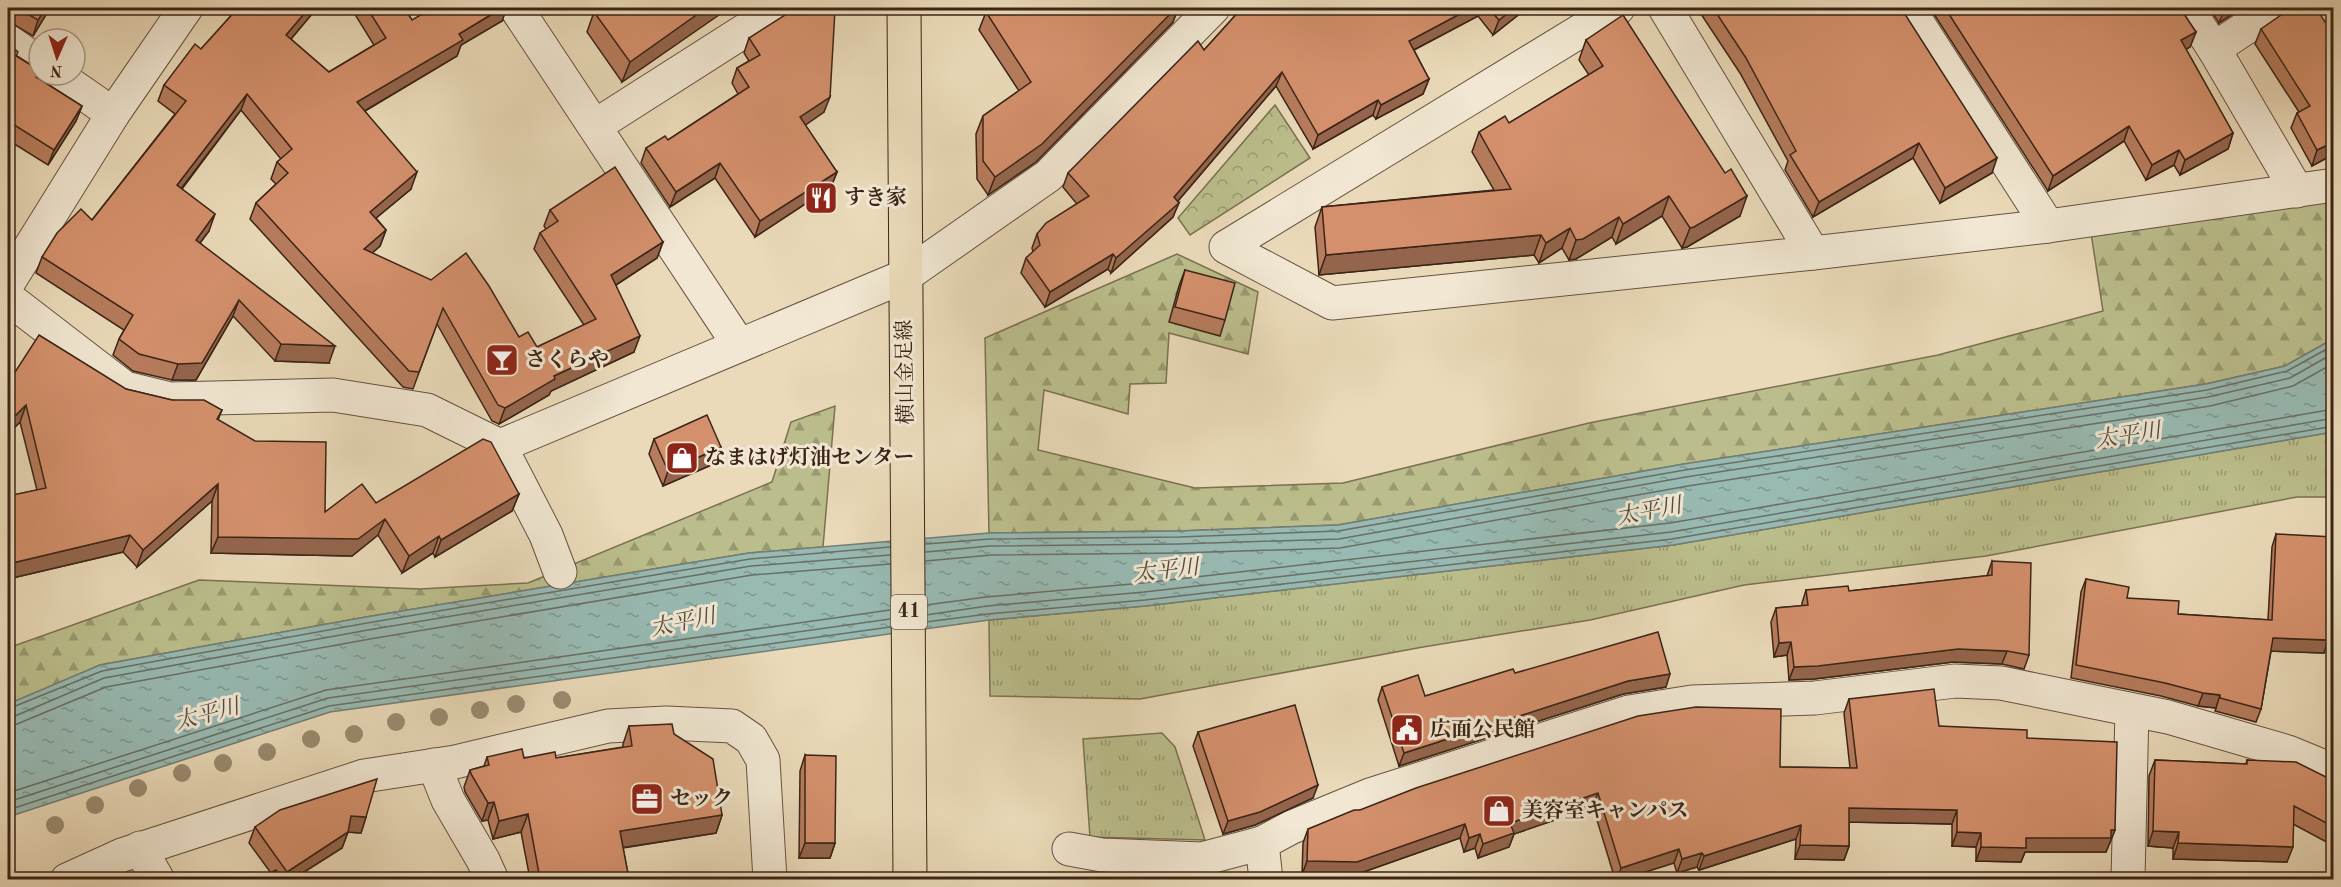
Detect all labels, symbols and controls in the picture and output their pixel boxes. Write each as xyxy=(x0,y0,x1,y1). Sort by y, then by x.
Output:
north arrow xyxy=(27,27,87,87)
text: N xyxy=(49,62,63,78)
restaurant icon: すき家 xyxy=(803,180,839,216)
place label: すき家 xyxy=(844,186,907,209)
street label: 横山金足線 xyxy=(893,319,917,425)
bar icon: さくらや xyxy=(484,342,520,378)
place label: さくらや xyxy=(525,349,609,371)
water label: 太平川 xyxy=(2093,418,2164,452)
shop icon: なまはげ灯油センター xyxy=(664,440,700,476)
place label: なまはげ灯油センター xyxy=(705,445,914,469)
water label: 太平川 xyxy=(1614,493,1685,529)
water label: 太平川 xyxy=(1132,554,1202,585)
road number: 41 xyxy=(891,595,927,629)
water label: 太平川 xyxy=(648,603,720,641)
water label: 太平川 xyxy=(172,693,244,734)
public building icon: 広面公民館 xyxy=(1389,712,1425,748)
place label: 広面公民館 xyxy=(1430,718,1535,741)
office icon: セック xyxy=(629,781,665,817)
place label: セック xyxy=(670,788,733,810)
shop icon: 美容室キャンパス xyxy=(1481,793,1517,829)
place label: 美容室キャンパス xyxy=(1522,798,1689,822)

